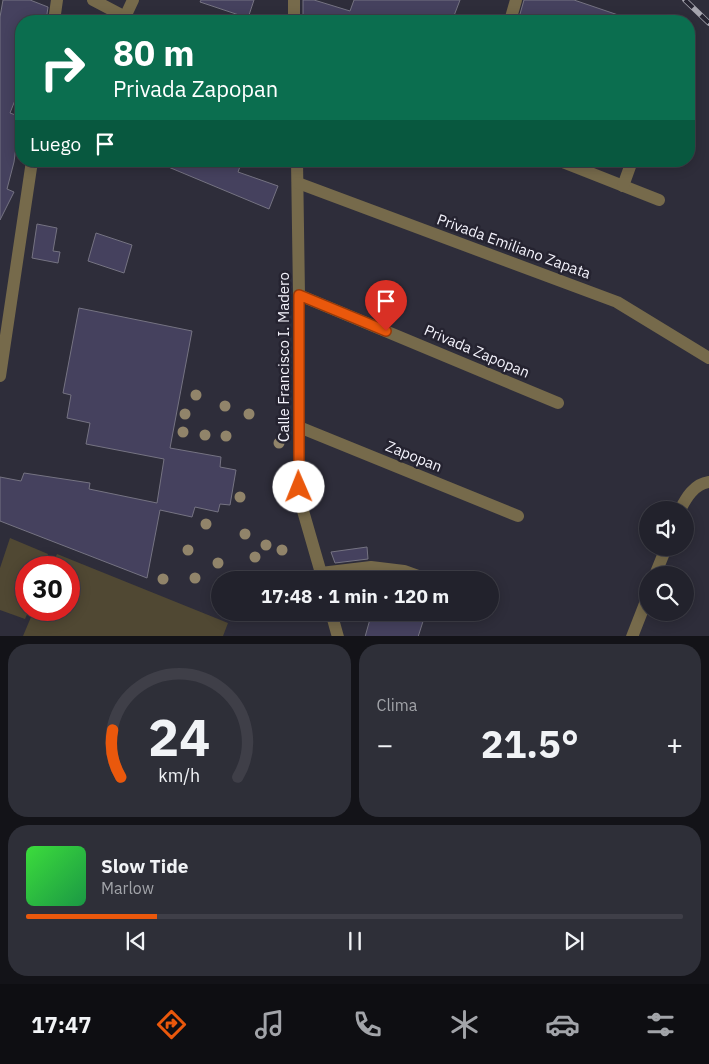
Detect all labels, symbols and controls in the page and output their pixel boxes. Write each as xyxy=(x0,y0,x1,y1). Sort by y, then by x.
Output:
text: 80 m xyxy=(113,30,195,76)
icon: right xyxy=(30,35,95,100)
text: Privada Zapopan xyxy=(113,74,278,103)
icon: arrive xyxy=(91,130,119,158)
text: Luego xyxy=(30,132,81,156)
street label: Privada Emiliano Zapata xyxy=(434,209,594,283)
street label: Calle Francisco I. Madero xyxy=(274,272,293,442)
pin xyxy=(365,280,407,331)
icon: arrive xyxy=(372,287,400,315)
street label: Privada Zapopan xyxy=(421,320,533,382)
street label: Zapopan xyxy=(383,436,445,476)
position arrow xyxy=(272,460,324,512)
map controls xyxy=(639,501,694,621)
button: sound xyxy=(639,501,694,556)
speed limit sign: 30 xyxy=(15,556,80,621)
button: search xyxy=(639,566,694,621)
text: 17:48 · 1 min · 120 m xyxy=(261,584,449,608)
text: Clima xyxy=(377,695,417,715)
text: 24 xyxy=(148,703,210,770)
text: 21.5° xyxy=(481,719,579,768)
text: − xyxy=(377,726,393,763)
text: + xyxy=(666,726,683,763)
text: km/h xyxy=(158,764,200,787)
text: Slow Tide xyxy=(101,854,188,878)
text: Marlow xyxy=(101,878,154,898)
icon: previous xyxy=(122,927,150,955)
icon: pause xyxy=(341,927,369,955)
icon: next xyxy=(560,927,588,955)
icon: directions xyxy=(154,1007,189,1042)
icon: music xyxy=(252,1007,287,1042)
icon: phone xyxy=(350,1007,385,1042)
icon: climate xyxy=(447,1007,482,1042)
icon: car xyxy=(545,1007,580,1042)
icon: filters xyxy=(643,1007,678,1042)
text: 17:47 xyxy=(31,1010,91,1039)

